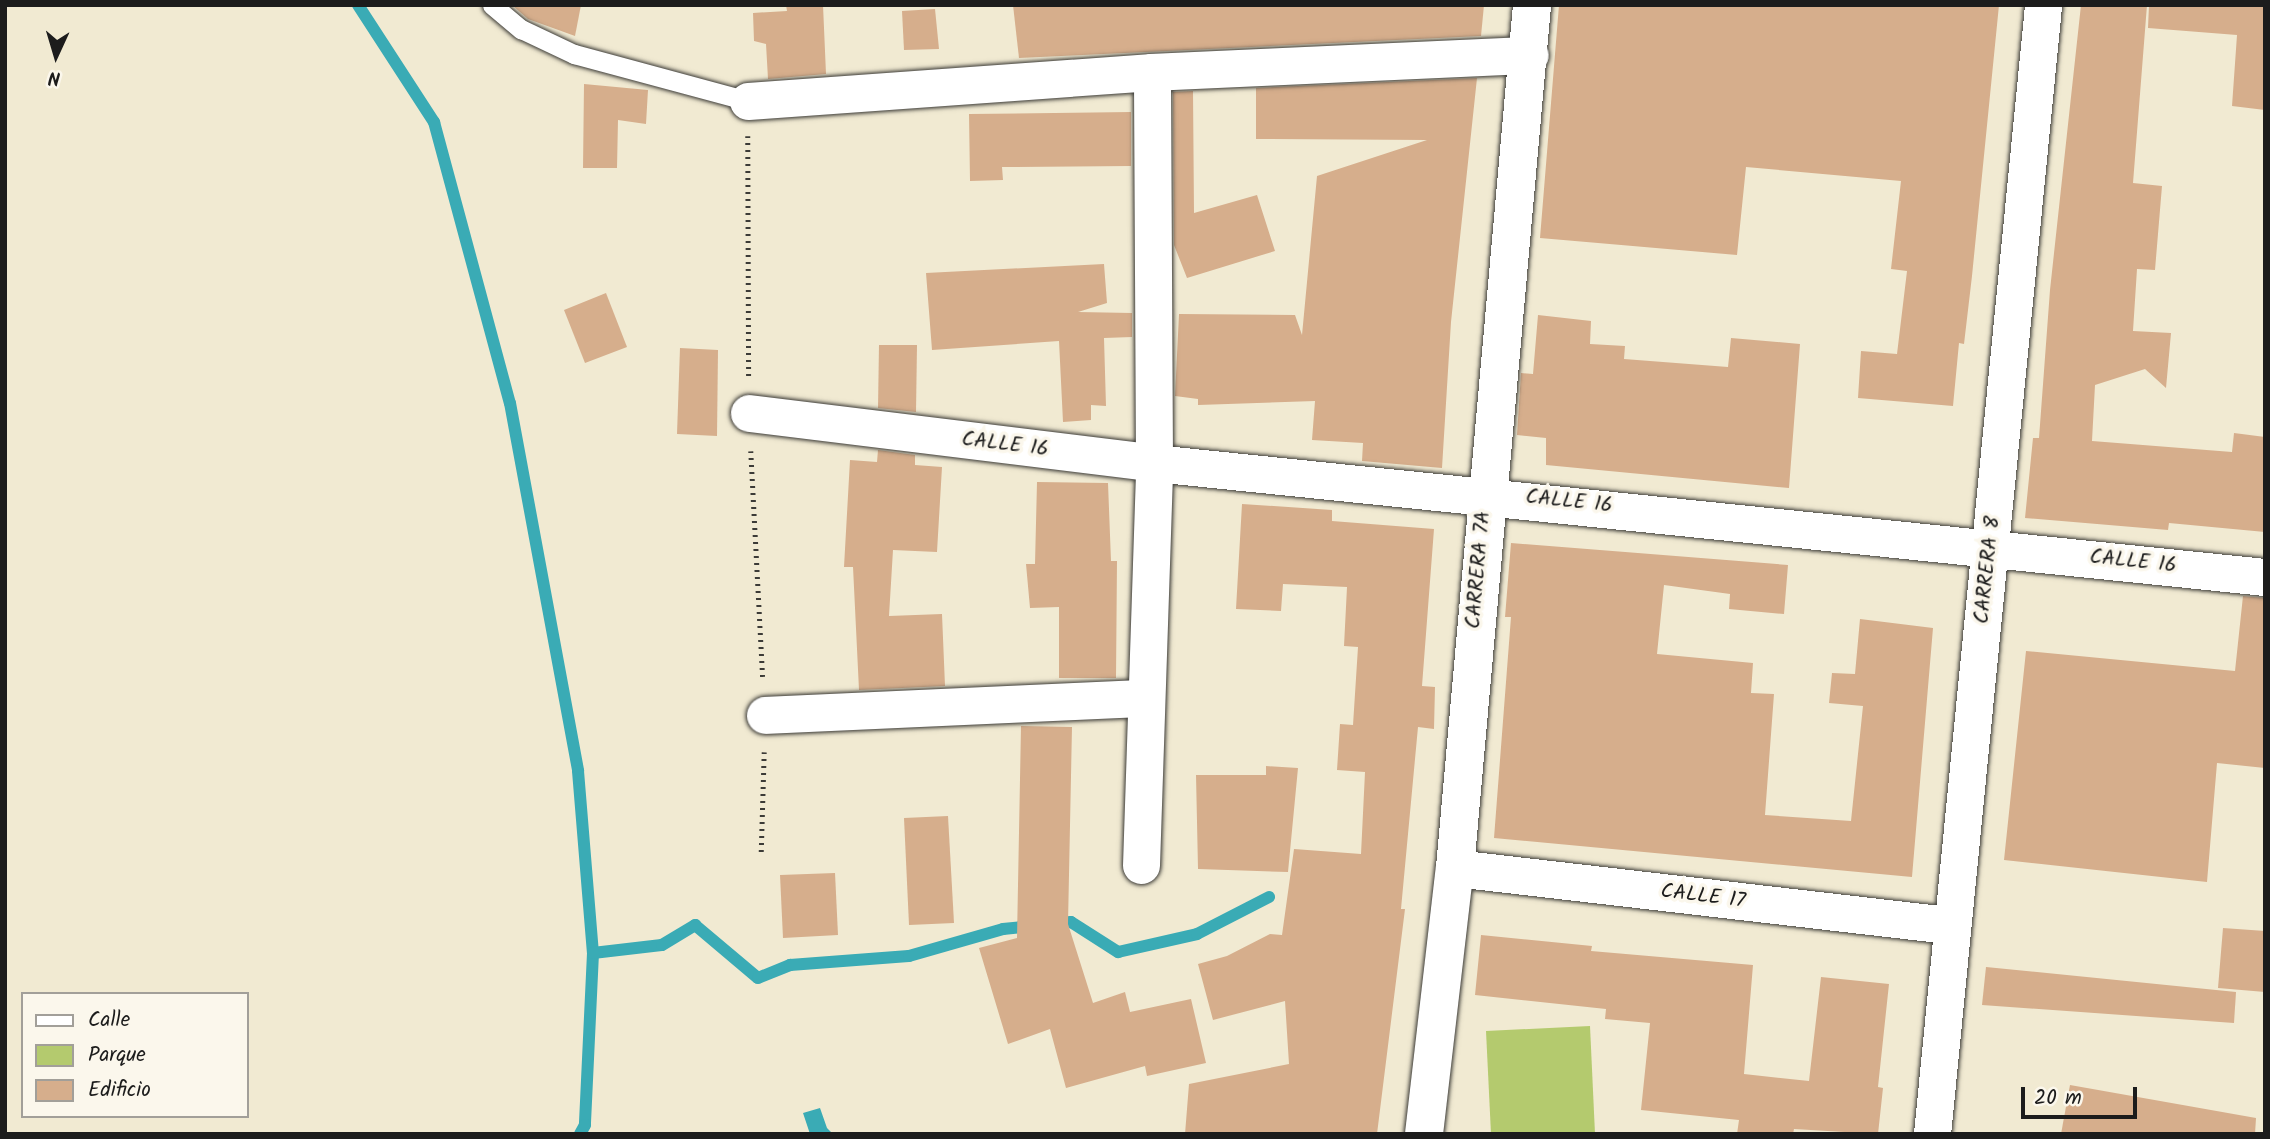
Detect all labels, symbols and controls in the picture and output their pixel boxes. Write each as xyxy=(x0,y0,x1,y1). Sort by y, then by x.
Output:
north arrow xyxy=(21,21,91,91)
text: N xyxy=(48,62,62,92)
street label: CALLE 16 xyxy=(960,427,1050,463)
street label: CALLE 16 xyxy=(1524,485,1614,519)
street label: CARRERA 7A xyxy=(1461,510,1497,630)
street label: CARRERA 8 xyxy=(1970,515,2006,625)
street label: CALLE 16 xyxy=(2088,545,2178,579)
street label: CALLE 17 xyxy=(1659,879,1747,915)
legend xyxy=(21,992,248,1118)
text: Calle xyxy=(88,1004,130,1037)
text: Parque xyxy=(88,1039,146,1072)
scale bar xyxy=(2025,1072,2140,1116)
text: Edificio xyxy=(88,1074,151,1107)
text: 20 m xyxy=(2034,1082,2082,1115)

